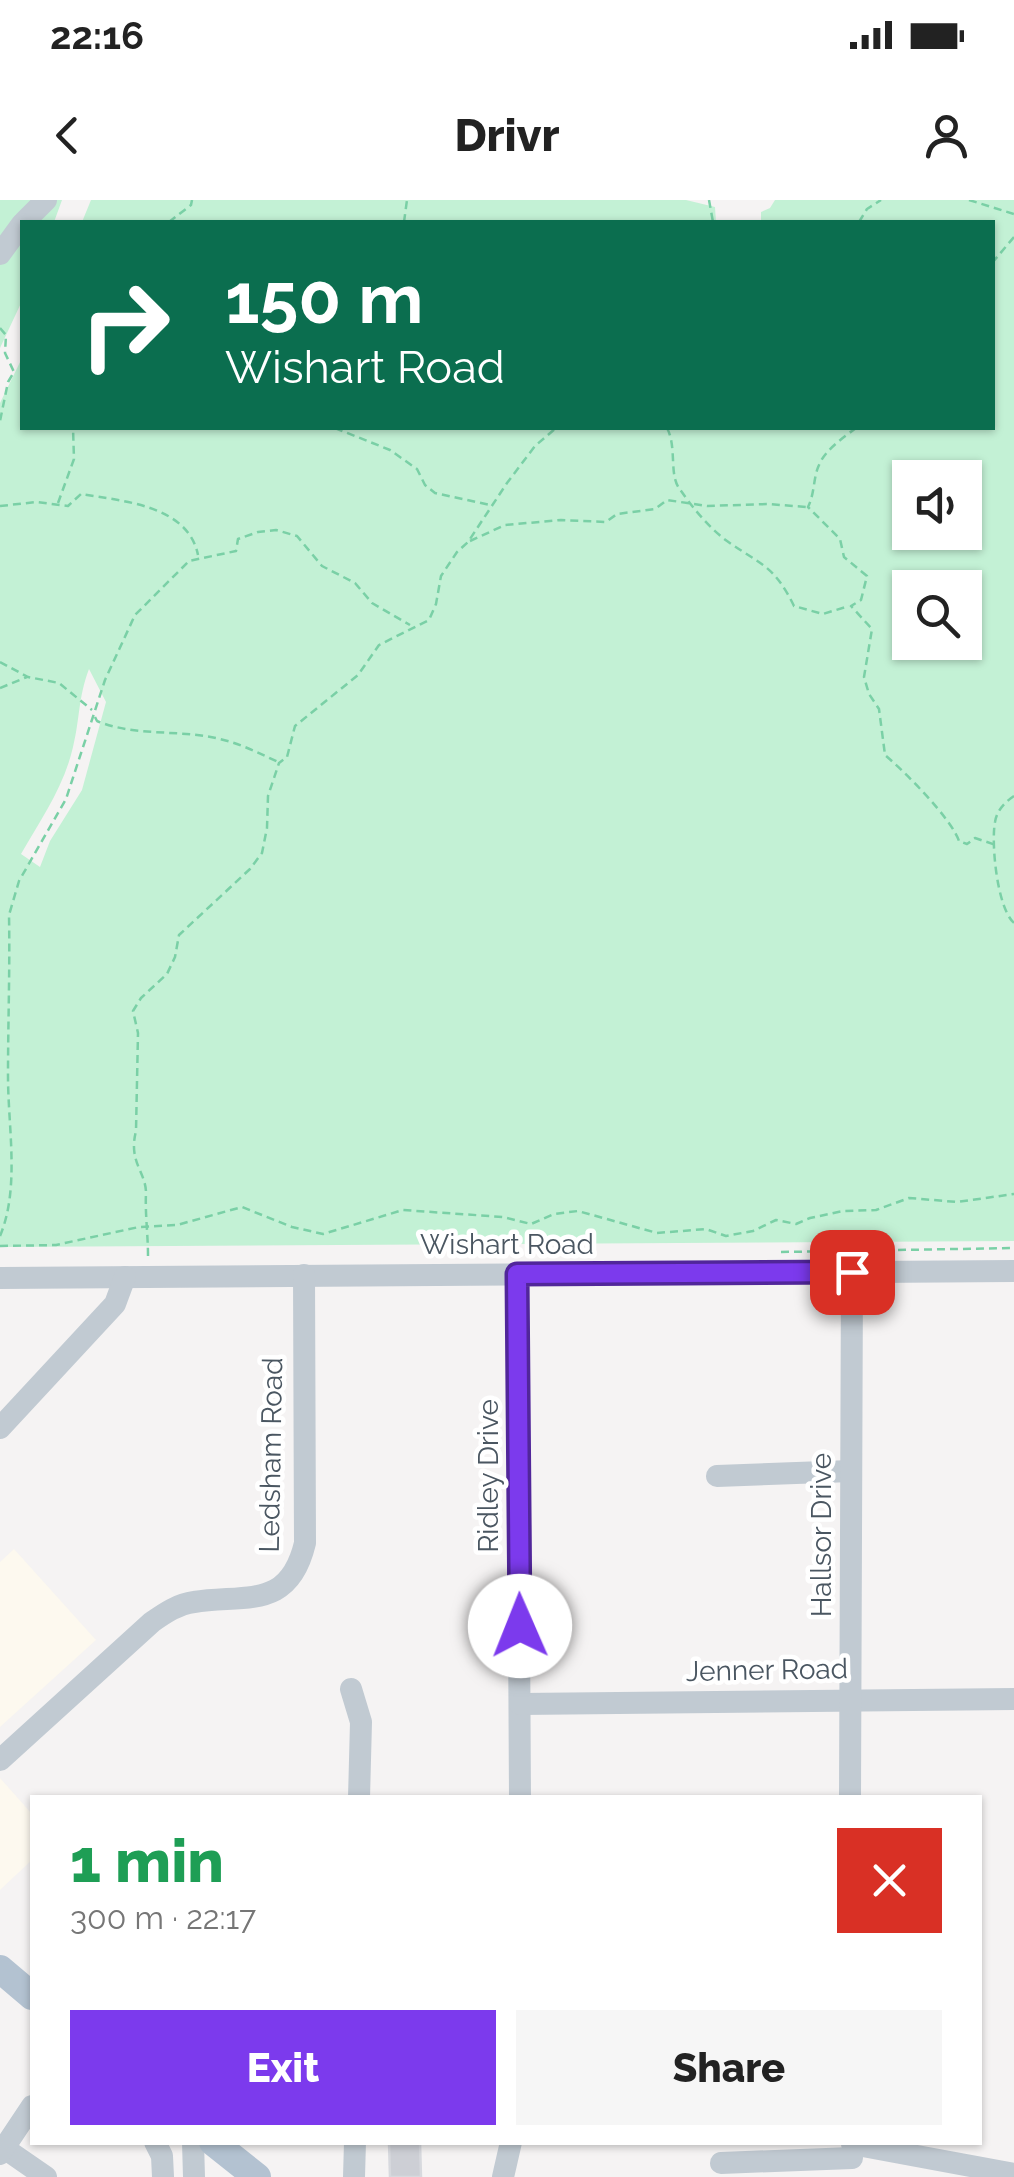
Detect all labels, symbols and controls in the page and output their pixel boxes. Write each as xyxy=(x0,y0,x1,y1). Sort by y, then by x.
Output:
text: 22:16 xyxy=(50,13,144,58)
icon: back xyxy=(40,108,95,163)
icon: person xyxy=(919,108,974,163)
text: Drivr xyxy=(454,109,560,162)
text: 150 m xyxy=(225,257,423,339)
icon: right xyxy=(60,260,190,390)
text: Wishart Road xyxy=(225,341,505,394)
map controls xyxy=(892,460,982,660)
button: sound xyxy=(892,460,982,550)
button: search xyxy=(892,570,982,660)
street label: Wishart Road xyxy=(420,1228,594,1261)
pin xyxy=(810,1230,895,1315)
icon: arrive xyxy=(825,1245,880,1300)
street label: Ledsham Road xyxy=(253,1357,289,1553)
street label: Ridley Drive xyxy=(472,1399,505,1553)
street label: Hallsor Drive xyxy=(805,1453,838,1617)
position arrow xyxy=(468,1574,572,1678)
street label: Jenner Road xyxy=(686,1652,848,1688)
text: 1 min xyxy=(70,1826,224,1896)
button: close xyxy=(837,1828,942,1933)
text: 300 m · 22:17 xyxy=(70,1899,256,1936)
button: Exit xyxy=(70,2010,496,2125)
button: Share xyxy=(516,2010,942,2125)

